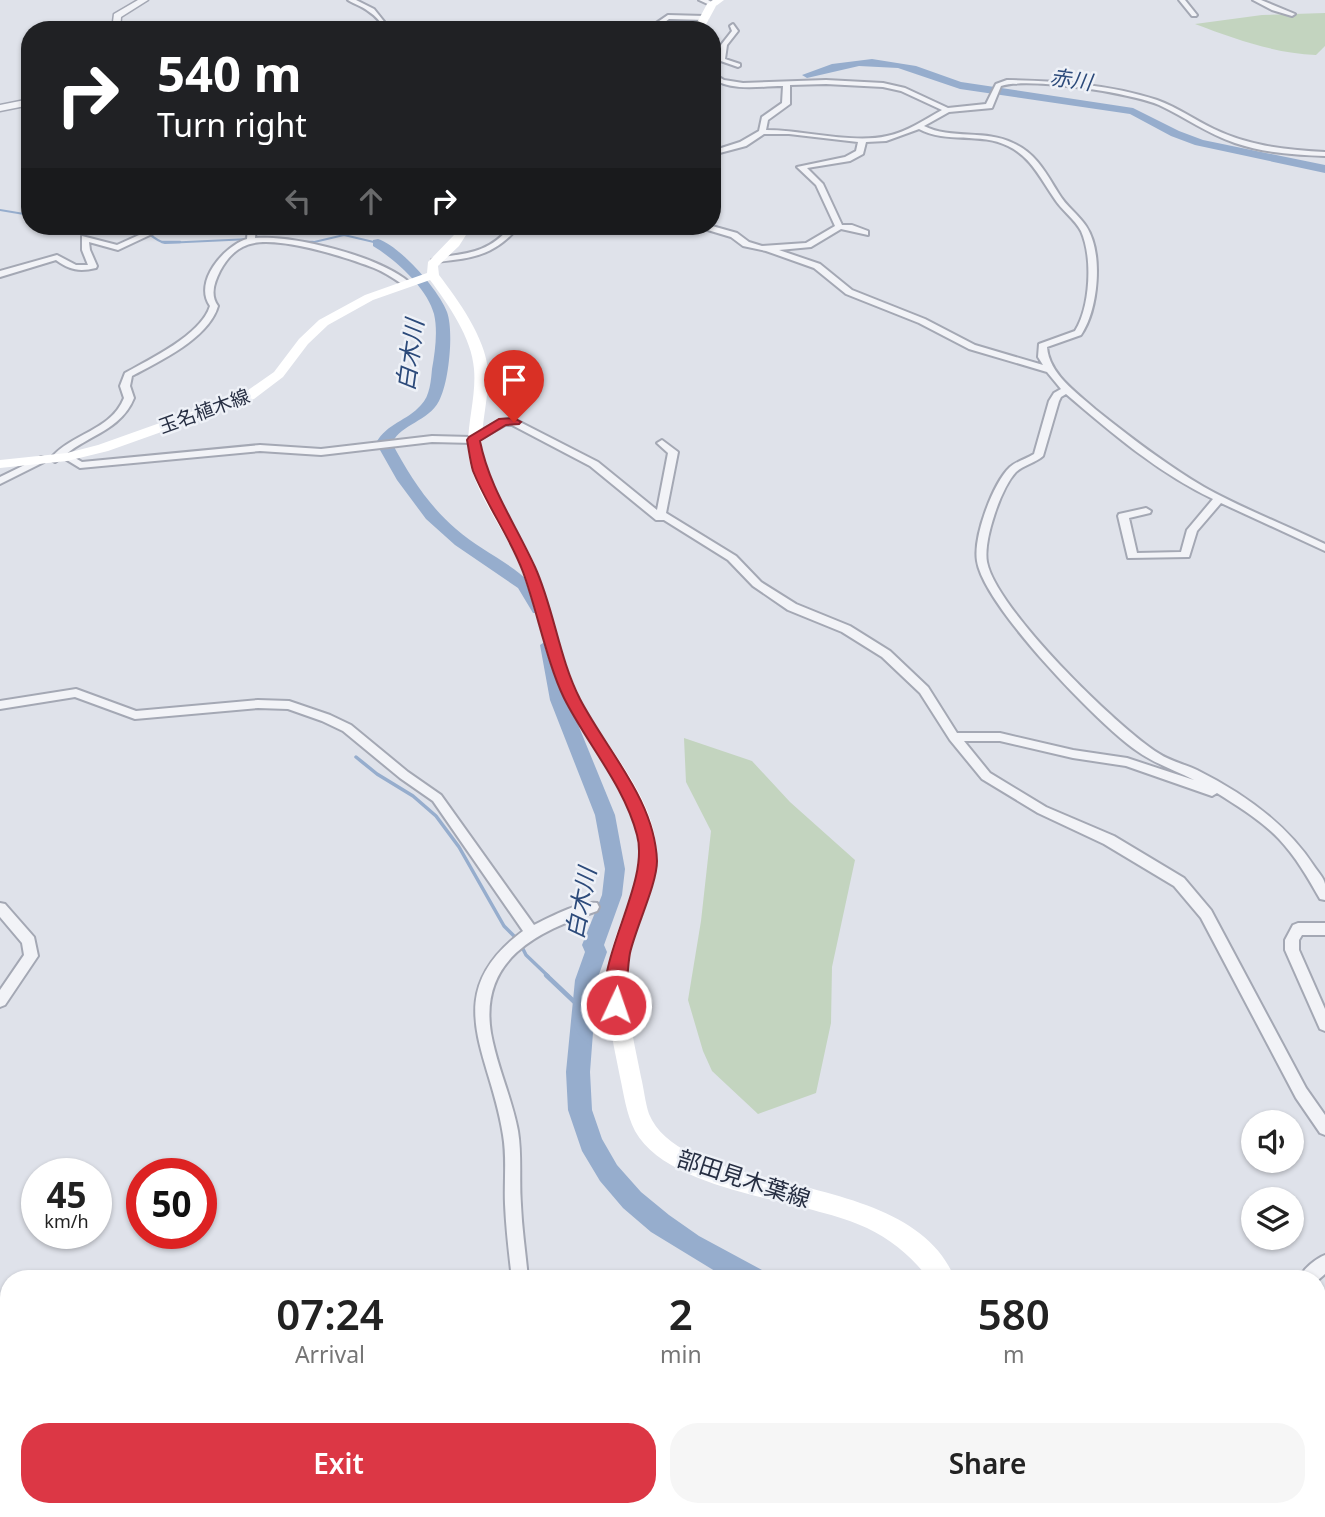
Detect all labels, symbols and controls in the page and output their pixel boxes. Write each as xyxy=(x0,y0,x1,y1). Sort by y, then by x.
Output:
text: 540 m xyxy=(157,40,302,106)
icon: right xyxy=(42,49,133,140)
water label: 赤川 xyxy=(1048,62,1096,96)
text: Turn right xyxy=(157,103,307,146)
icon: left xyxy=(279,182,317,220)
icon: ahead xyxy=(352,182,390,220)
icon: right xyxy=(425,182,463,220)
water label: 白木川 xyxy=(388,314,431,393)
pin xyxy=(484,350,544,422)
icon: arrive xyxy=(495,361,533,399)
street label: 玉名植木線 xyxy=(155,383,253,439)
water label: 白木川 xyxy=(557,862,604,941)
position arrow xyxy=(579,968,653,1042)
map controls xyxy=(1241,1110,1304,1250)
button: sound xyxy=(1241,1110,1304,1173)
street label: 部田見木葉線 xyxy=(673,1141,815,1215)
speed limit sign: 50 xyxy=(126,1158,217,1249)
text: 45 xyxy=(46,1171,87,1218)
button: layers xyxy=(1241,1187,1304,1250)
text: km/h xyxy=(44,1209,89,1233)
text: 07:24 xyxy=(276,1285,384,1342)
text: 2 xyxy=(669,1285,693,1342)
text: 580 xyxy=(978,1285,1050,1342)
text: Arrival xyxy=(295,1338,365,1370)
text: min xyxy=(660,1338,702,1370)
text: m xyxy=(1003,1338,1025,1370)
button: Exit xyxy=(21,1423,656,1503)
button: Share xyxy=(670,1423,1305,1503)

